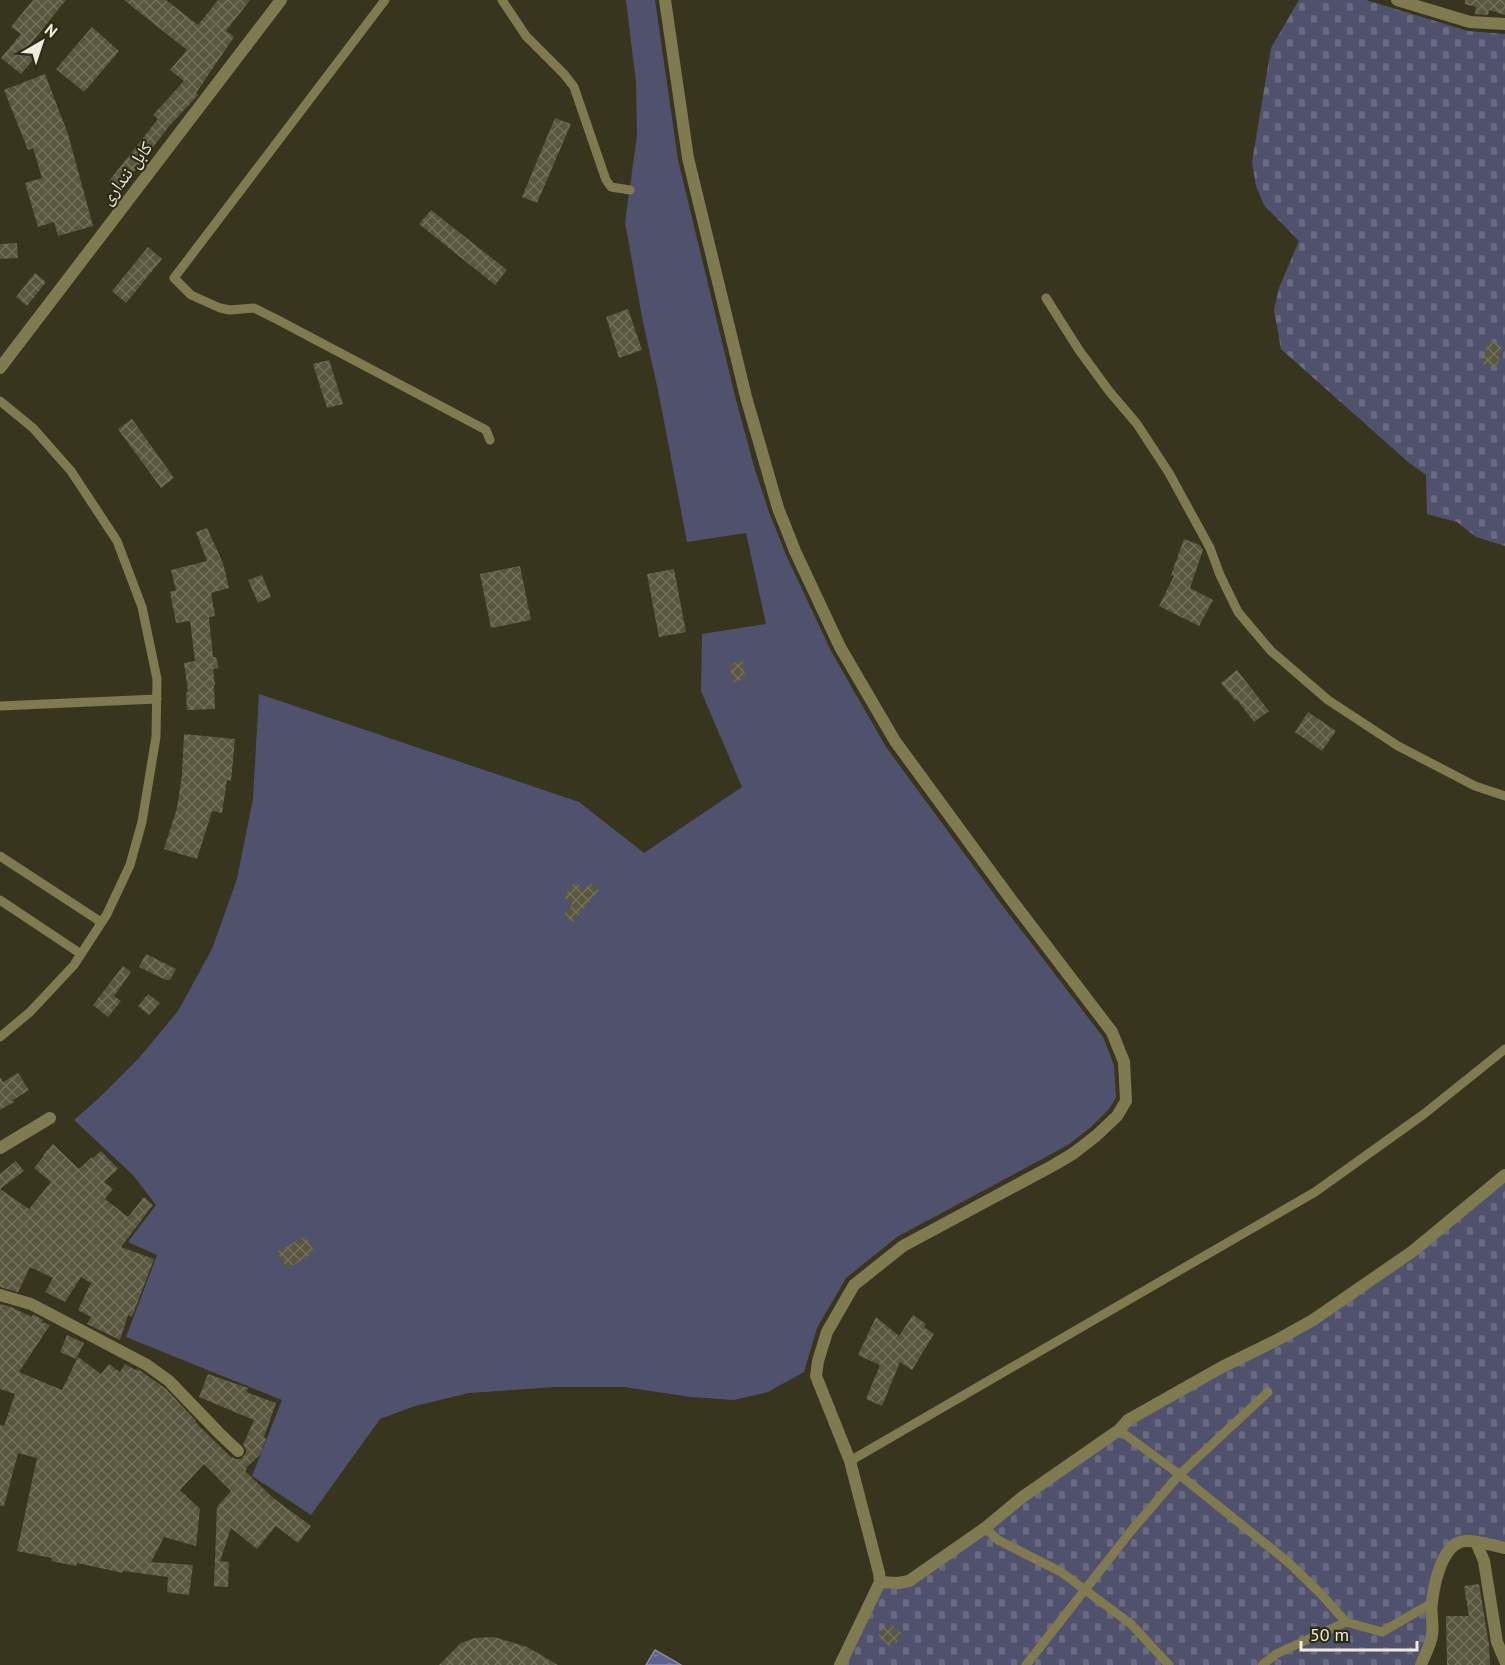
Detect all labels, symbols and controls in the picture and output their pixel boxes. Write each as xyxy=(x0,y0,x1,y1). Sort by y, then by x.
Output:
north arrow xyxy=(12,12,72,72)
text: N xyxy=(41,19,62,41)
street label: کابل ننداری xyxy=(95,136,158,209)
scale bar xyxy=(1301,1614,1416,1652)
text: 50 m xyxy=(1310,1623,1349,1646)

